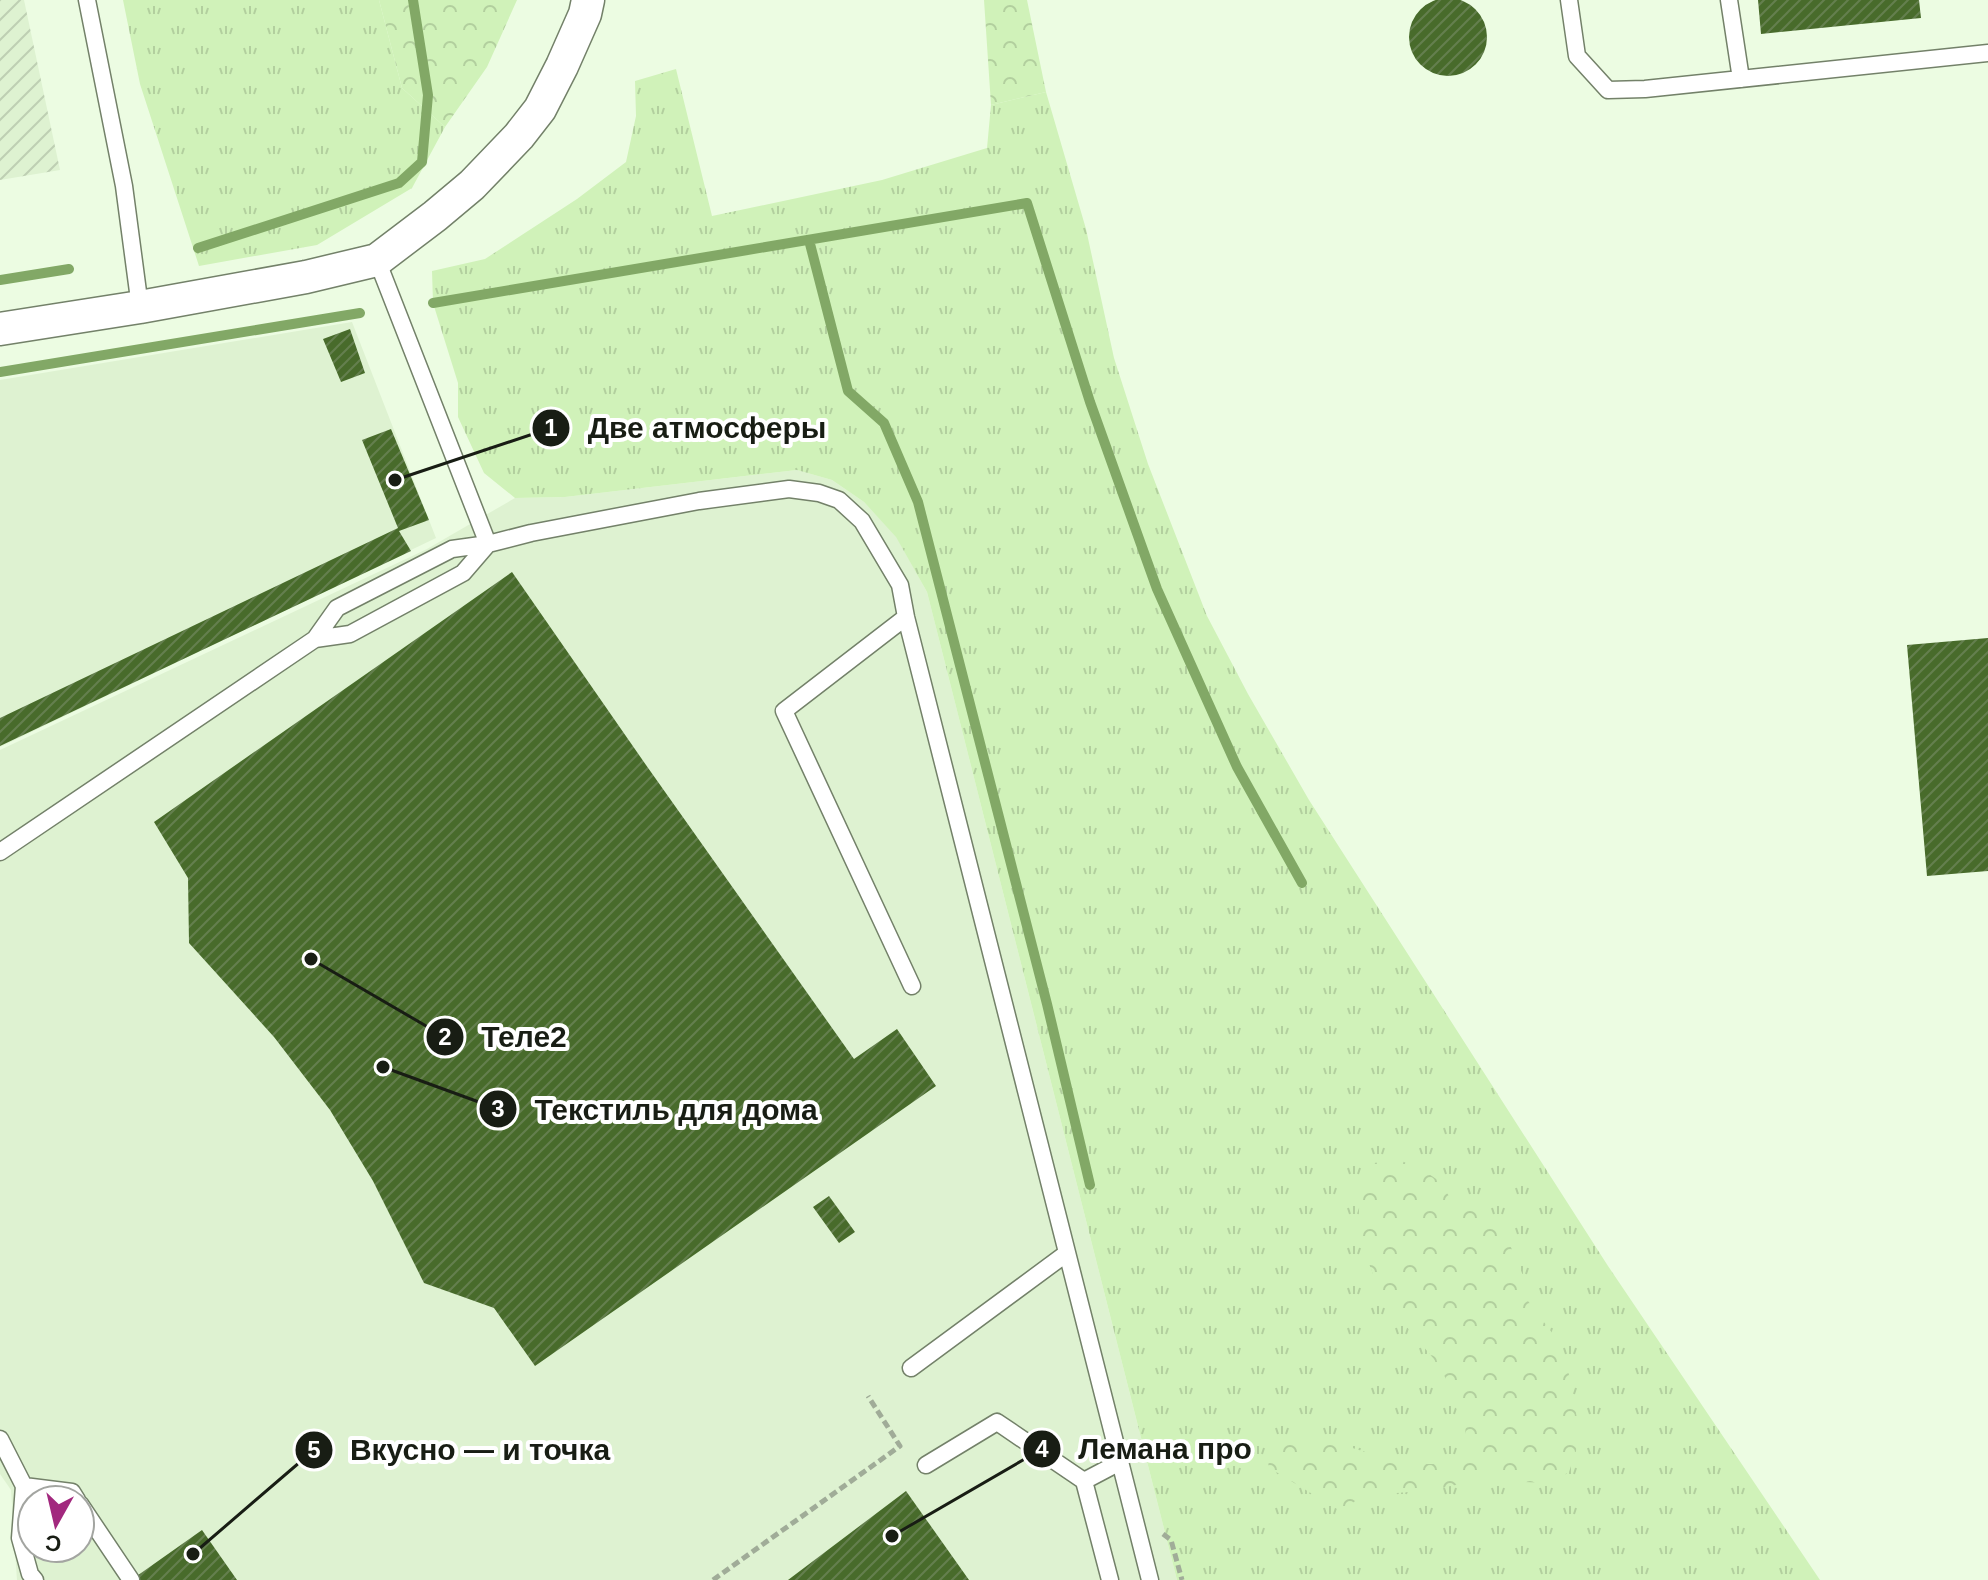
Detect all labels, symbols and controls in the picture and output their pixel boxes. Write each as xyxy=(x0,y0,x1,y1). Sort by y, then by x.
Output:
callout: Две атмосферы xyxy=(531,401,842,455)
text: Две атмосферы xyxy=(588,411,826,444)
text: 1 xyxy=(544,414,558,441)
callout: Теле2 xyxy=(425,1010,583,1064)
text: Теле2 xyxy=(481,1020,567,1053)
text: 2 xyxy=(438,1023,452,1050)
callout: Текстиль для дома xyxy=(478,1082,834,1136)
text: Текстиль для дома xyxy=(534,1093,818,1126)
text: 3 xyxy=(491,1095,505,1122)
callout: Лемана про xyxy=(1022,1422,1268,1476)
callout: Вкусно — и точка xyxy=(294,1423,626,1477)
text: Лемана про xyxy=(1078,1432,1252,1465)
text: Вкусно — и точка xyxy=(350,1433,610,1466)
text: 4 xyxy=(1035,1435,1049,1462)
text: 5 xyxy=(307,1436,321,1463)
north arrow xyxy=(16,1484,96,1564)
text: С xyxy=(44,1530,63,1557)

